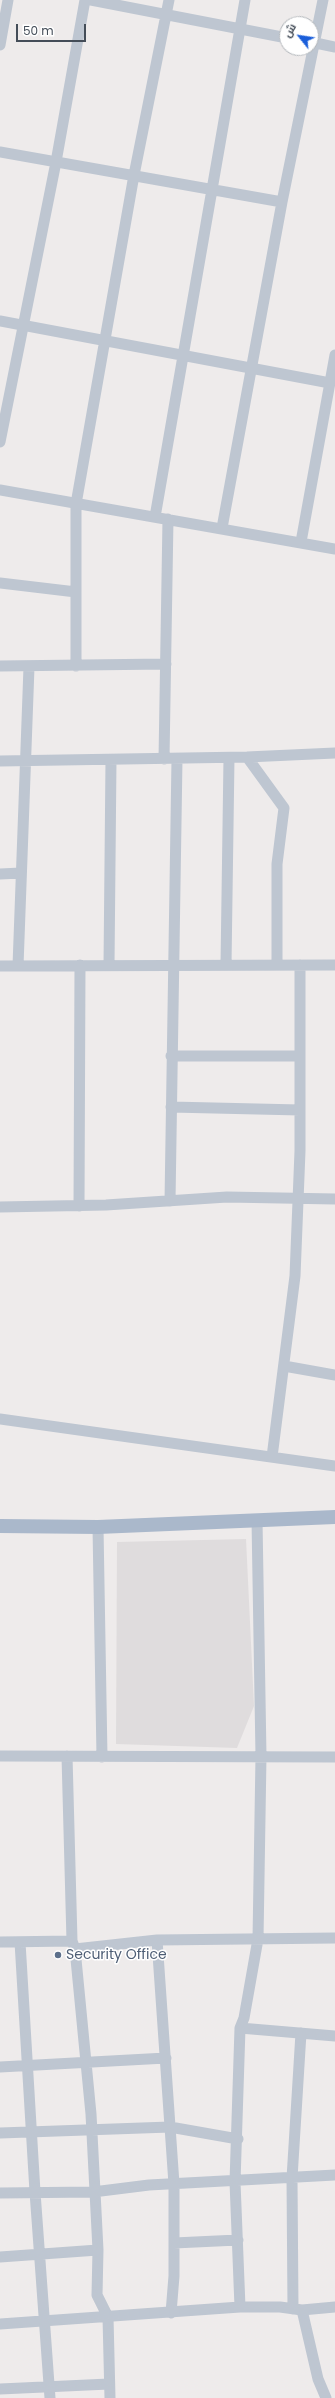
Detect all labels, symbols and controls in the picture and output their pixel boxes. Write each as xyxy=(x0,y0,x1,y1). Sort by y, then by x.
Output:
scale bar xyxy=(18,16,88,42)
north arrow xyxy=(279,16,319,56)
text: ش xyxy=(279,20,300,41)
text: 50 m xyxy=(23,22,54,39)
place label: Security Office xyxy=(66,1947,167,1963)
marker: Security Office xyxy=(53,1950,63,1960)

